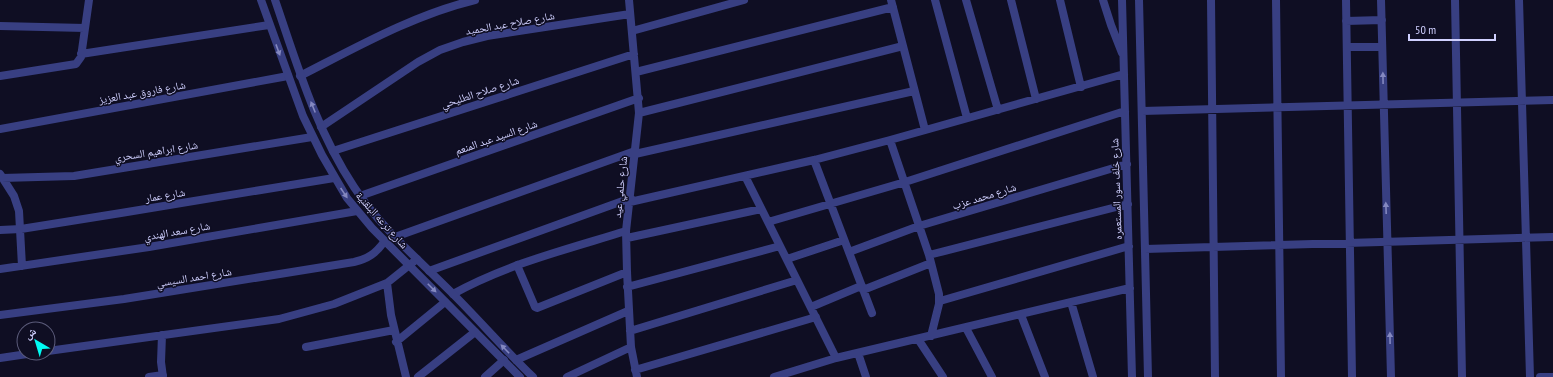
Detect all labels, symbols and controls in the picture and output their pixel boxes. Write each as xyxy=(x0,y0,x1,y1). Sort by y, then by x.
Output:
street label: شارع صلاح عبد الحميد xyxy=(464,8,556,38)
scale bar xyxy=(1409,16,1495,42)
text: 50 m xyxy=(1415,22,1436,37)
one-way arrow xyxy=(276,44,282,56)
one-way arrow xyxy=(1380,71,1386,84)
street label: شارع صلاح الطليحي xyxy=(439,73,521,113)
street label: شارع فاروق عبد العزيز xyxy=(96,77,187,107)
one-way arrow xyxy=(310,102,316,113)
street label: شارع السيد عبد المنعم xyxy=(453,116,539,159)
street label: شارع ابراهيم السحري xyxy=(113,137,199,166)
street label: شارع خلف سور المستعمره xyxy=(1107,138,1125,240)
street label: شارع حلمي عيد xyxy=(610,155,632,219)
street label: شارع محمد عزب xyxy=(950,180,1018,212)
street label: شارع عمار xyxy=(143,185,186,205)
one-way arrow xyxy=(340,188,348,198)
street label: شارع ترعه البلقنية xyxy=(353,189,411,251)
one-way arrow xyxy=(1383,202,1390,214)
street label: شارع سعد الهندي xyxy=(143,218,211,245)
street label: شارع احمد السيسي xyxy=(155,264,233,292)
one-way arrow xyxy=(427,284,437,293)
north arrow xyxy=(16,321,56,361)
text: ش xyxy=(21,324,40,343)
one-way arrow xyxy=(1387,331,1393,344)
one-way arrow xyxy=(500,344,510,354)

